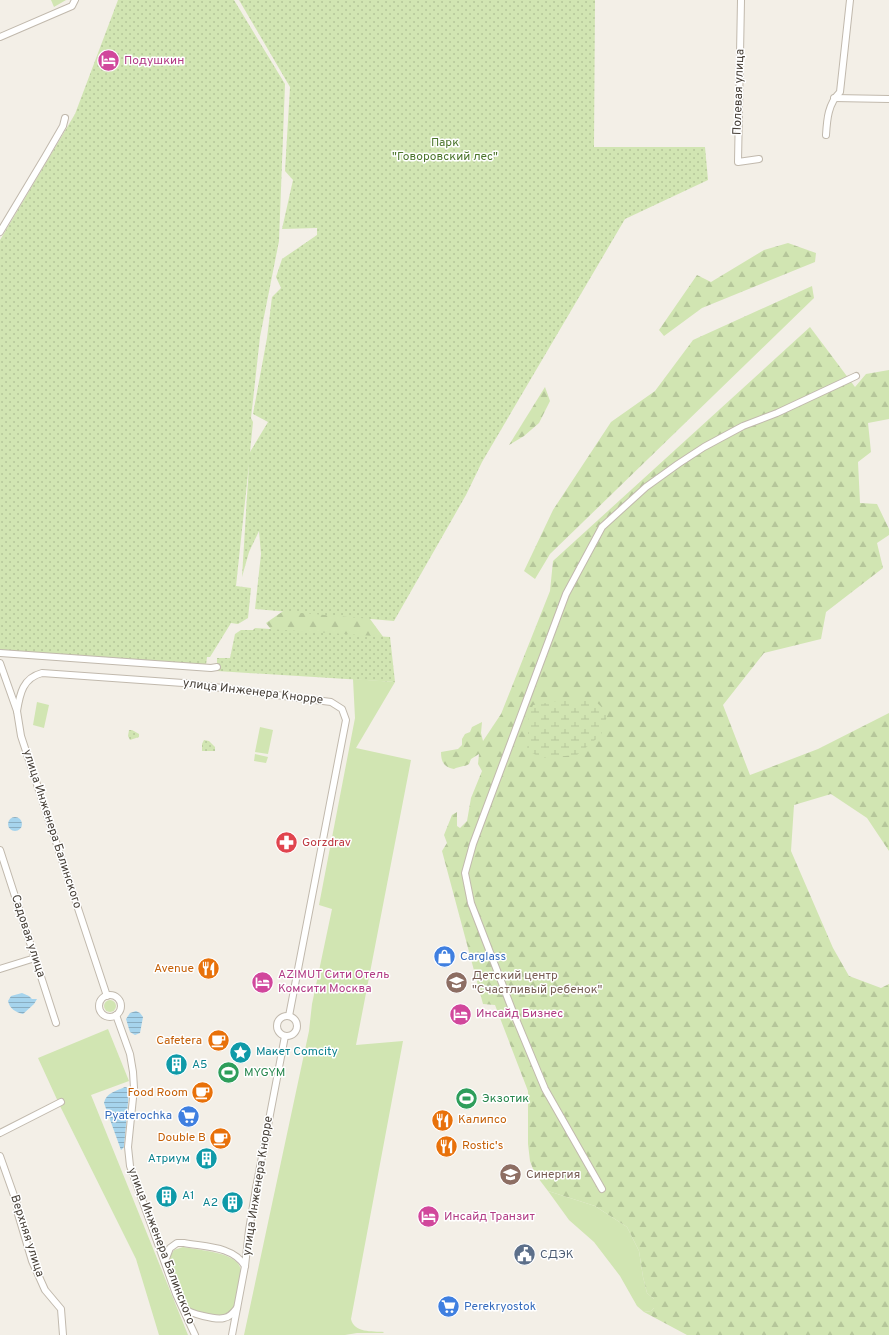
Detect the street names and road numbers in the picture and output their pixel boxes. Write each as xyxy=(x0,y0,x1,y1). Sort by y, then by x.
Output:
street label: Полевая улица xyxy=(730,49,748,135)
street label: улица Инженера Кнорре xyxy=(182,675,324,709)
street label: улица Инженера Балинского xyxy=(19,747,85,911)
street label: Садовая улица xyxy=(7,893,49,979)
street label: улица Инженера Кнорре xyxy=(239,1115,277,1257)
street label: улица Инженера Балинского xyxy=(124,1165,198,1327)
street label: Верхняя улица xyxy=(6,1193,48,1279)

